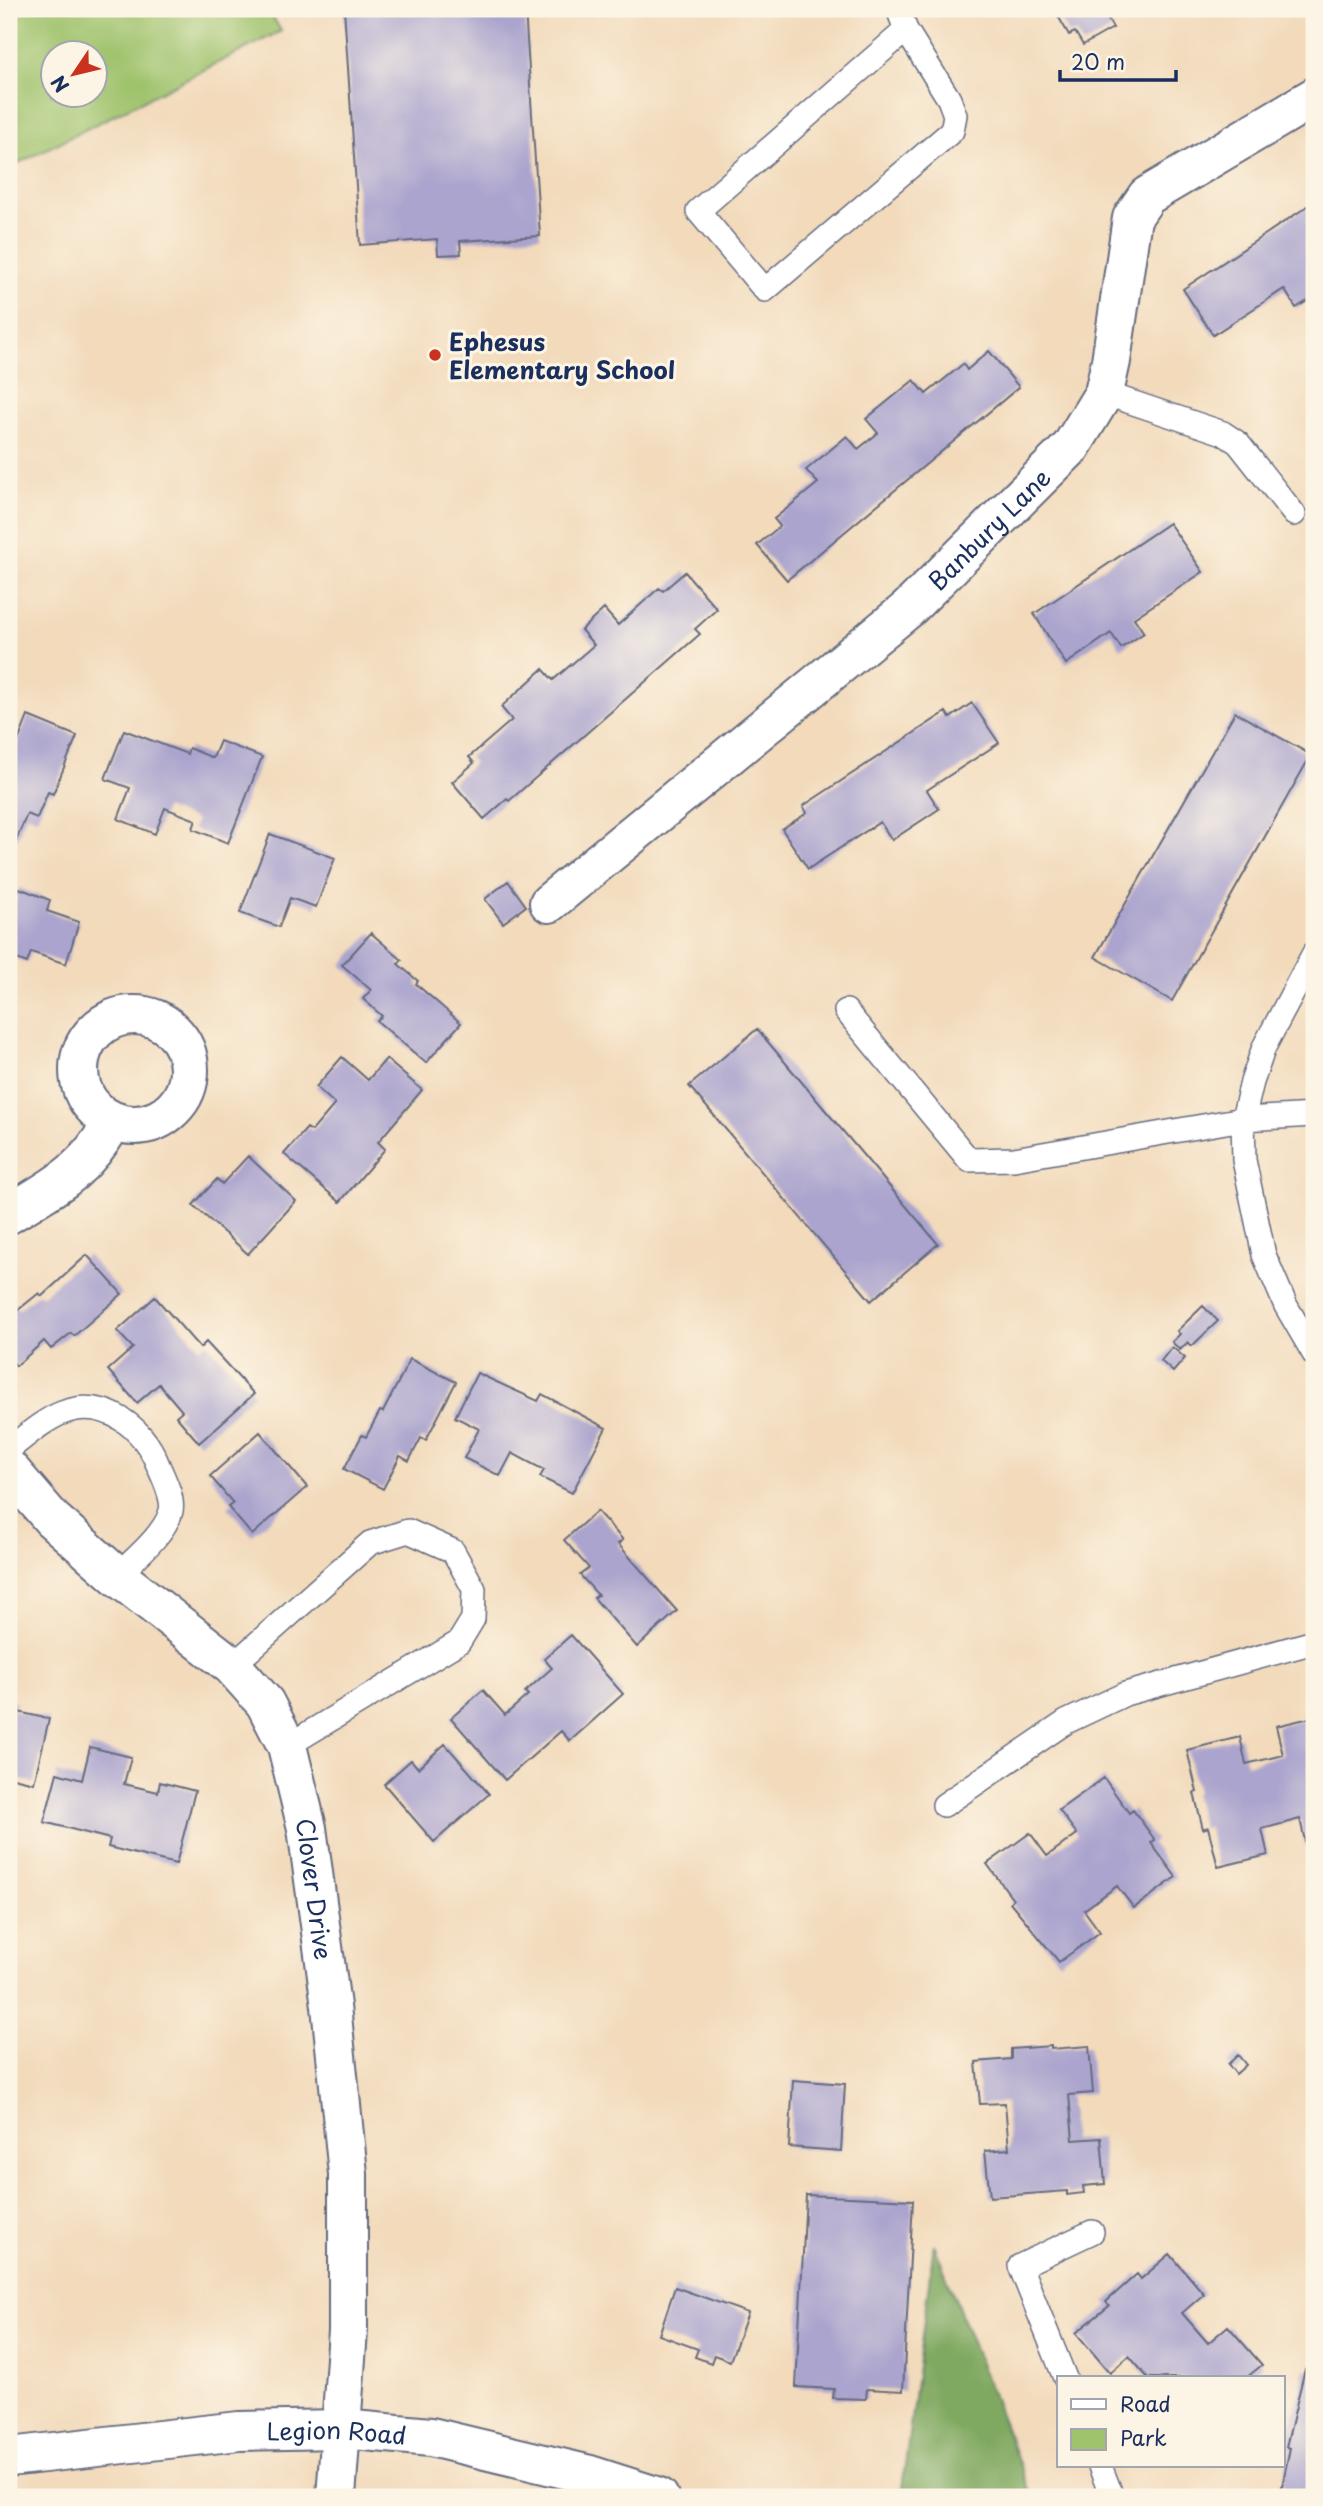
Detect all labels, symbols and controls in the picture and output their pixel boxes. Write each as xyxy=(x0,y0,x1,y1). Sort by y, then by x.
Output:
north arrow xyxy=(38,38,108,108)
scale bar xyxy=(1060,38,1176,82)
text: 20 m xyxy=(1071,45,1125,77)
text: N xyxy=(43,70,75,99)
place label: Ephesus Elementary School xyxy=(449,323,675,387)
marker: Ephesus Elementary School xyxy=(427,347,443,363)
street label: Banbury Lane xyxy=(919,459,1058,598)
street label: Clover Drive xyxy=(287,1814,343,1962)
legend xyxy=(1057,2376,1284,2468)
text: Road xyxy=(1120,2387,1171,2419)
street label: Legion Road xyxy=(266,2411,408,2453)
text: Park xyxy=(1120,2421,1167,2453)

